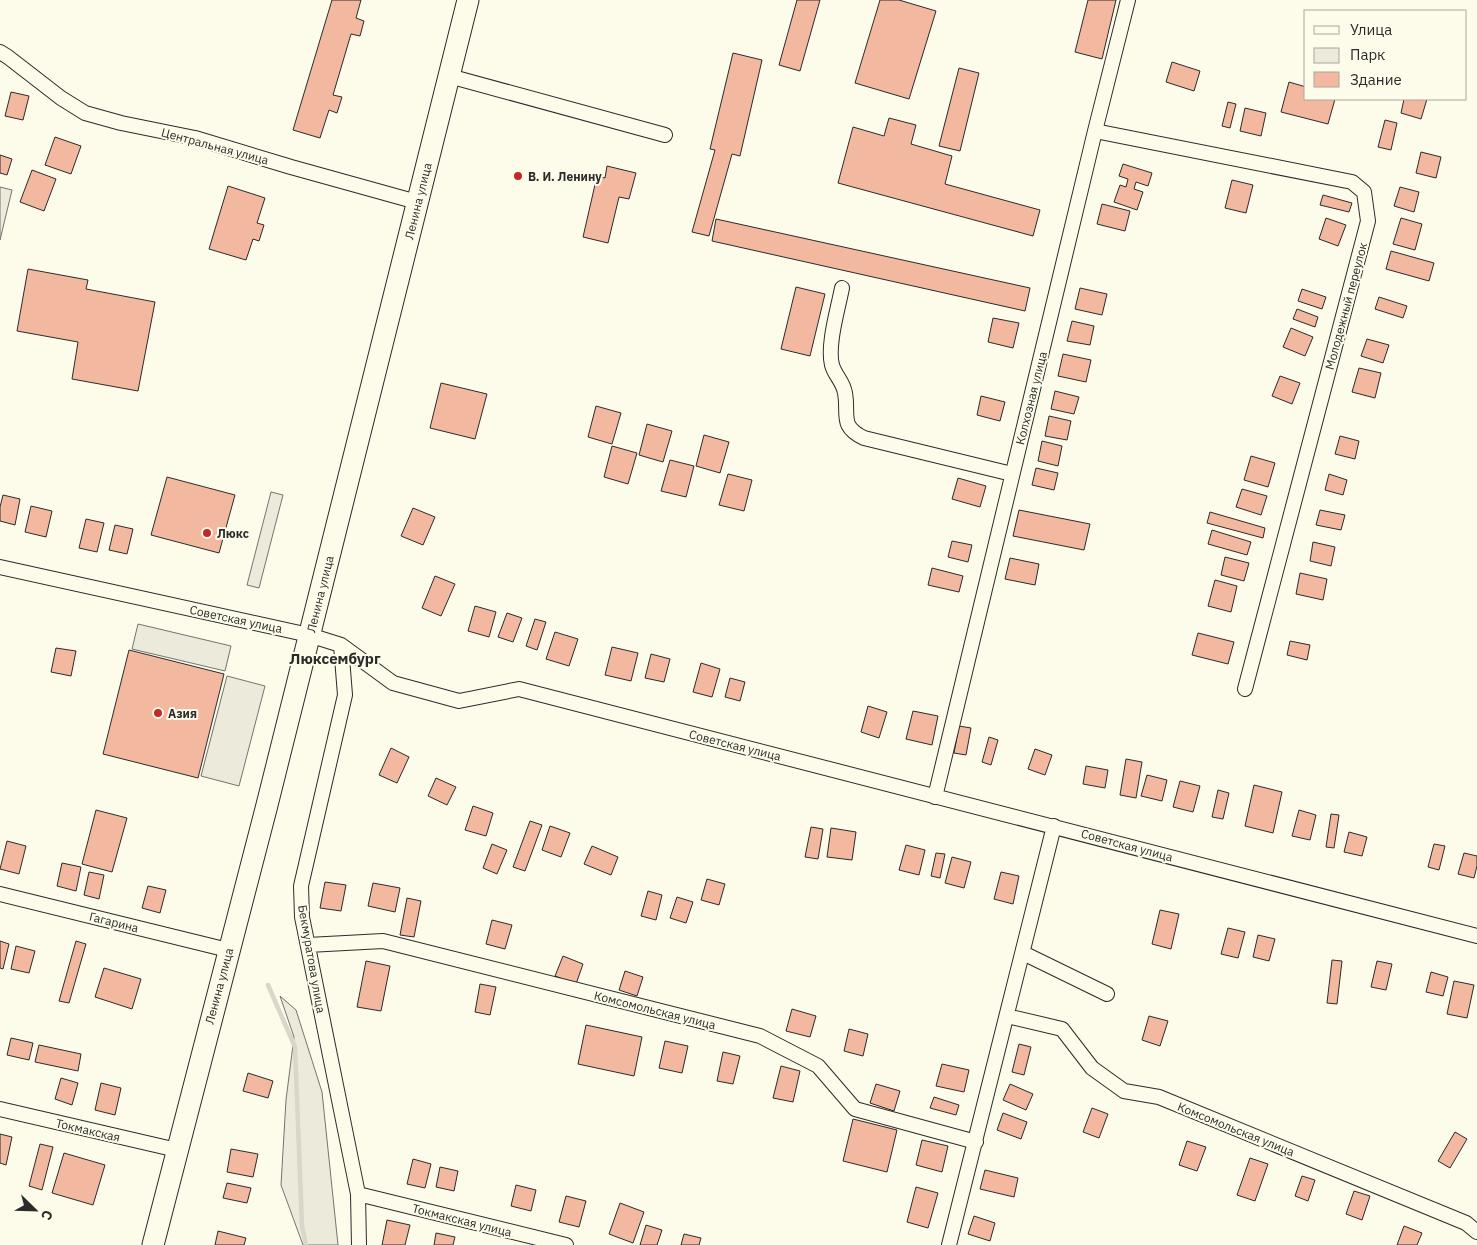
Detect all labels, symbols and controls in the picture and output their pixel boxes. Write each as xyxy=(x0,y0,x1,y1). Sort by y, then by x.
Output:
legend xyxy=(1304,10,1467,100)
text: Улица xyxy=(1350,20,1392,39)
text: Парк xyxy=(1350,45,1385,64)
text: Здание xyxy=(1350,70,1402,89)
street label: Центральная улица xyxy=(160,124,271,168)
street label: Ленина улица xyxy=(401,161,435,241)
place label: В. И. Ленину xyxy=(528,169,602,184)
marker: В. И. Ленину xyxy=(512,170,524,182)
street label: Молодежный переулок xyxy=(1322,240,1370,371)
street label: Колхозная улица xyxy=(1012,349,1050,446)
place label: Люкс xyxy=(217,526,249,541)
marker: Люкс xyxy=(201,527,213,539)
street label: Ленина улица xyxy=(303,554,337,634)
street label: Советская улица xyxy=(188,602,284,636)
district label: Люксембург xyxy=(289,649,381,668)
place label: Азия xyxy=(168,706,197,721)
marker: Азия xyxy=(152,707,164,719)
street label: Советская улица xyxy=(687,726,783,764)
street label: Советская улица xyxy=(1080,826,1175,865)
street label: Бекмуратова улица xyxy=(295,904,329,1015)
street label: Гагарина xyxy=(88,909,141,936)
street label: Ленина улица xyxy=(202,946,237,1026)
street label: Комсомольская улица xyxy=(593,988,718,1033)
street label: Комсомольская улица xyxy=(1175,1099,1297,1160)
street label: Токмакская xyxy=(54,1115,122,1145)
north arrow xyxy=(10,1185,60,1235)
street label: Токмакская улица xyxy=(411,1200,514,1240)
text: С xyxy=(37,1207,57,1223)

